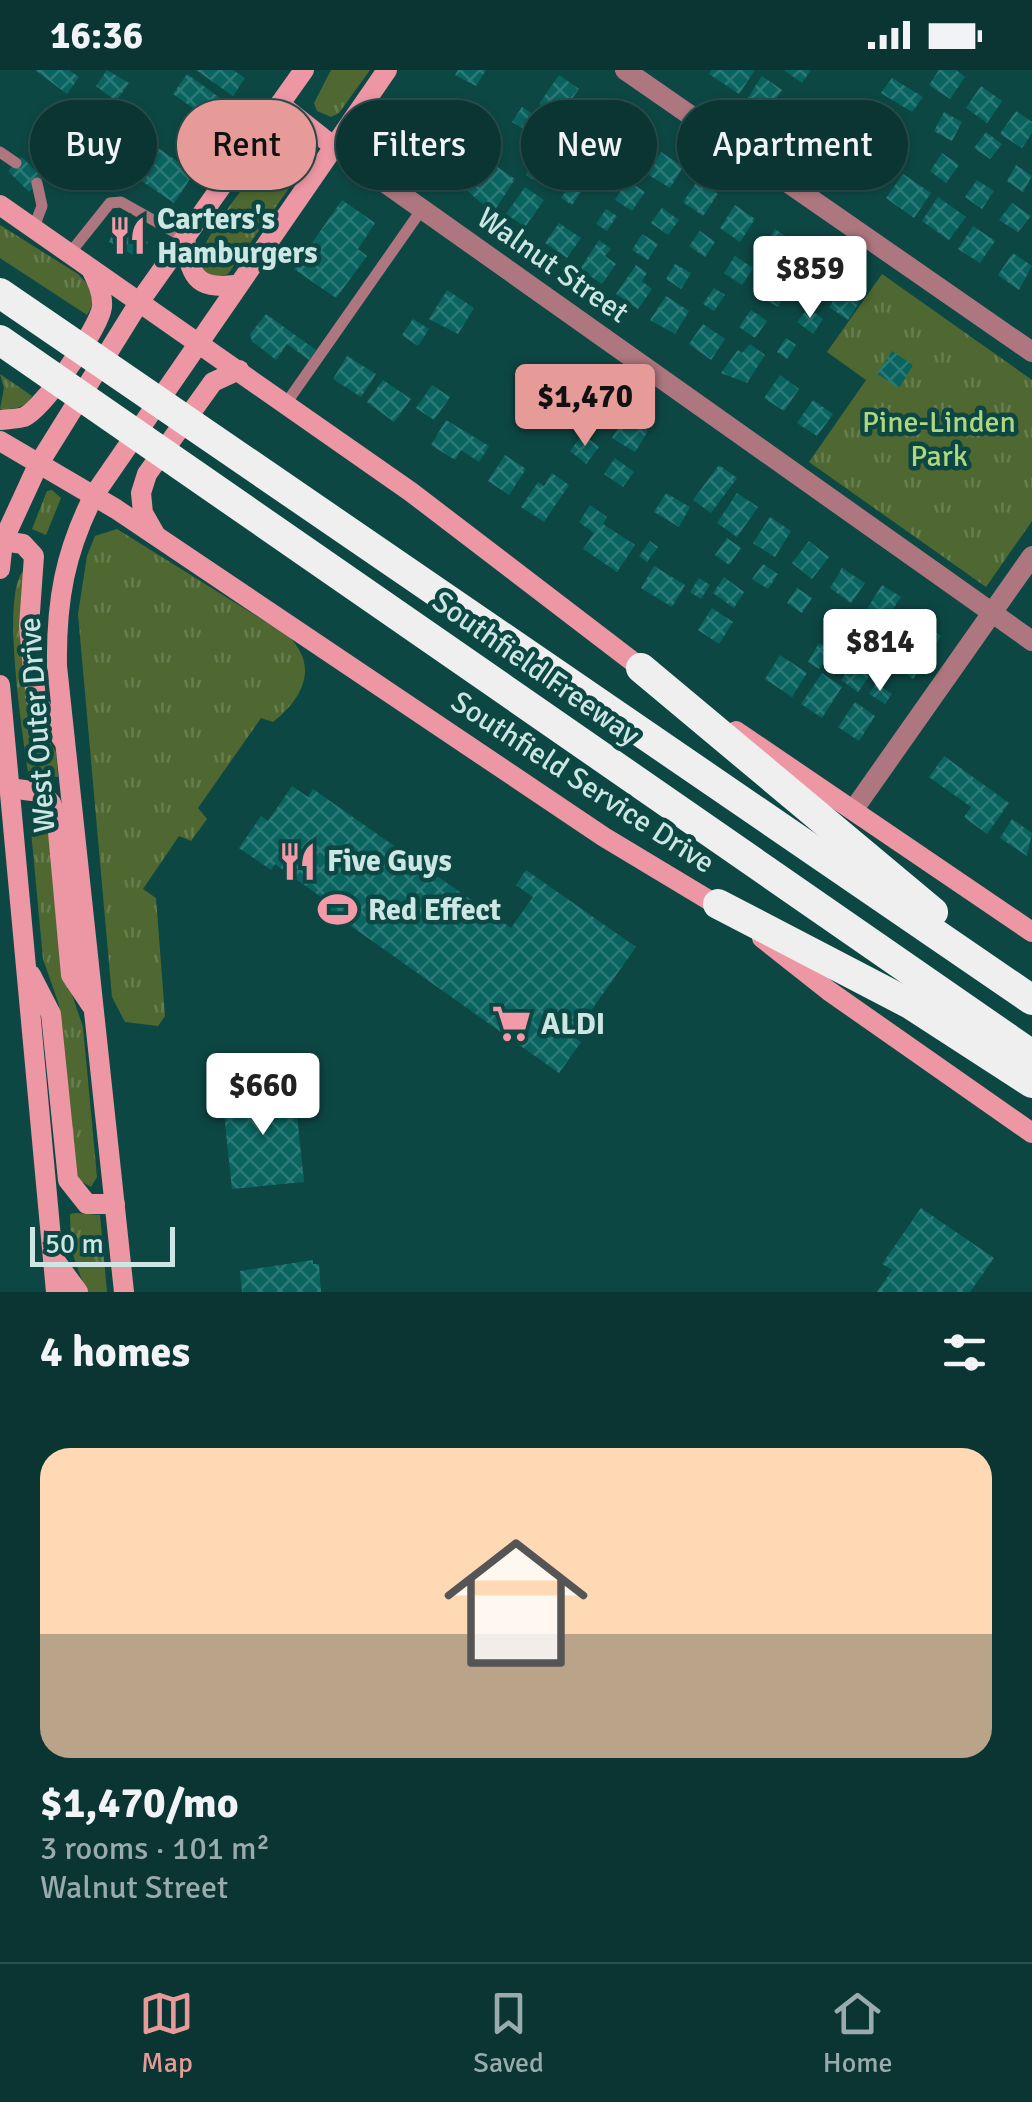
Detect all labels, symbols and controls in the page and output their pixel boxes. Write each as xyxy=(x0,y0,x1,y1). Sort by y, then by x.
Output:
text: 16:36 xyxy=(50,12,143,59)
chip: Buy xyxy=(30,100,157,190)
chip: Rent xyxy=(177,100,316,190)
chip: Filters xyxy=(336,100,501,190)
chip: New xyxy=(521,100,657,190)
chip: Apartment xyxy=(677,100,908,190)
street label: Walnut Street xyxy=(470,200,636,331)
place label: Carters's Hamburgers xyxy=(157,201,318,272)
restaurant icon: Carters's Hamburgers xyxy=(106,215,148,257)
pin: $859 xyxy=(751,236,869,321)
text: $859 xyxy=(775,249,845,288)
pin: $1,470 xyxy=(504,364,666,449)
text: $1,470 xyxy=(537,377,633,416)
park label: Pine-Linden Park xyxy=(862,404,1016,475)
street label: Southfield Freeway xyxy=(425,583,646,754)
pin: $814 xyxy=(821,609,939,694)
street label: West Outer Drive xyxy=(12,616,63,834)
text: $814 xyxy=(845,622,915,661)
street label: Southfield Service Drive xyxy=(444,683,721,881)
restaurant icon: Five Guys xyxy=(276,840,318,882)
place label: Five Guys xyxy=(327,843,452,880)
sports icon: Red Effect xyxy=(317,889,359,931)
place label: Red Effect xyxy=(368,892,501,929)
supermarket icon: ALDI xyxy=(490,1003,532,1045)
place label: ALDI xyxy=(541,1006,605,1043)
pin: $660 xyxy=(204,1053,322,1138)
text: $660 xyxy=(228,1066,298,1105)
scale bar xyxy=(30,1222,175,1266)
text: 50 m xyxy=(45,1227,104,1261)
icon: filters xyxy=(937,1325,992,1380)
text: 4 homes xyxy=(40,1327,190,1378)
icon: home xyxy=(426,1513,606,1693)
text: $1,470/mo xyxy=(40,1778,239,1829)
text: 3 rooms · 101 m² xyxy=(40,1829,270,1868)
text: Walnut Street xyxy=(40,1868,228,1907)
tab: Map xyxy=(139,1986,194,2080)
tab: Saved xyxy=(473,1986,544,2080)
tab: Home xyxy=(823,1986,893,2080)

